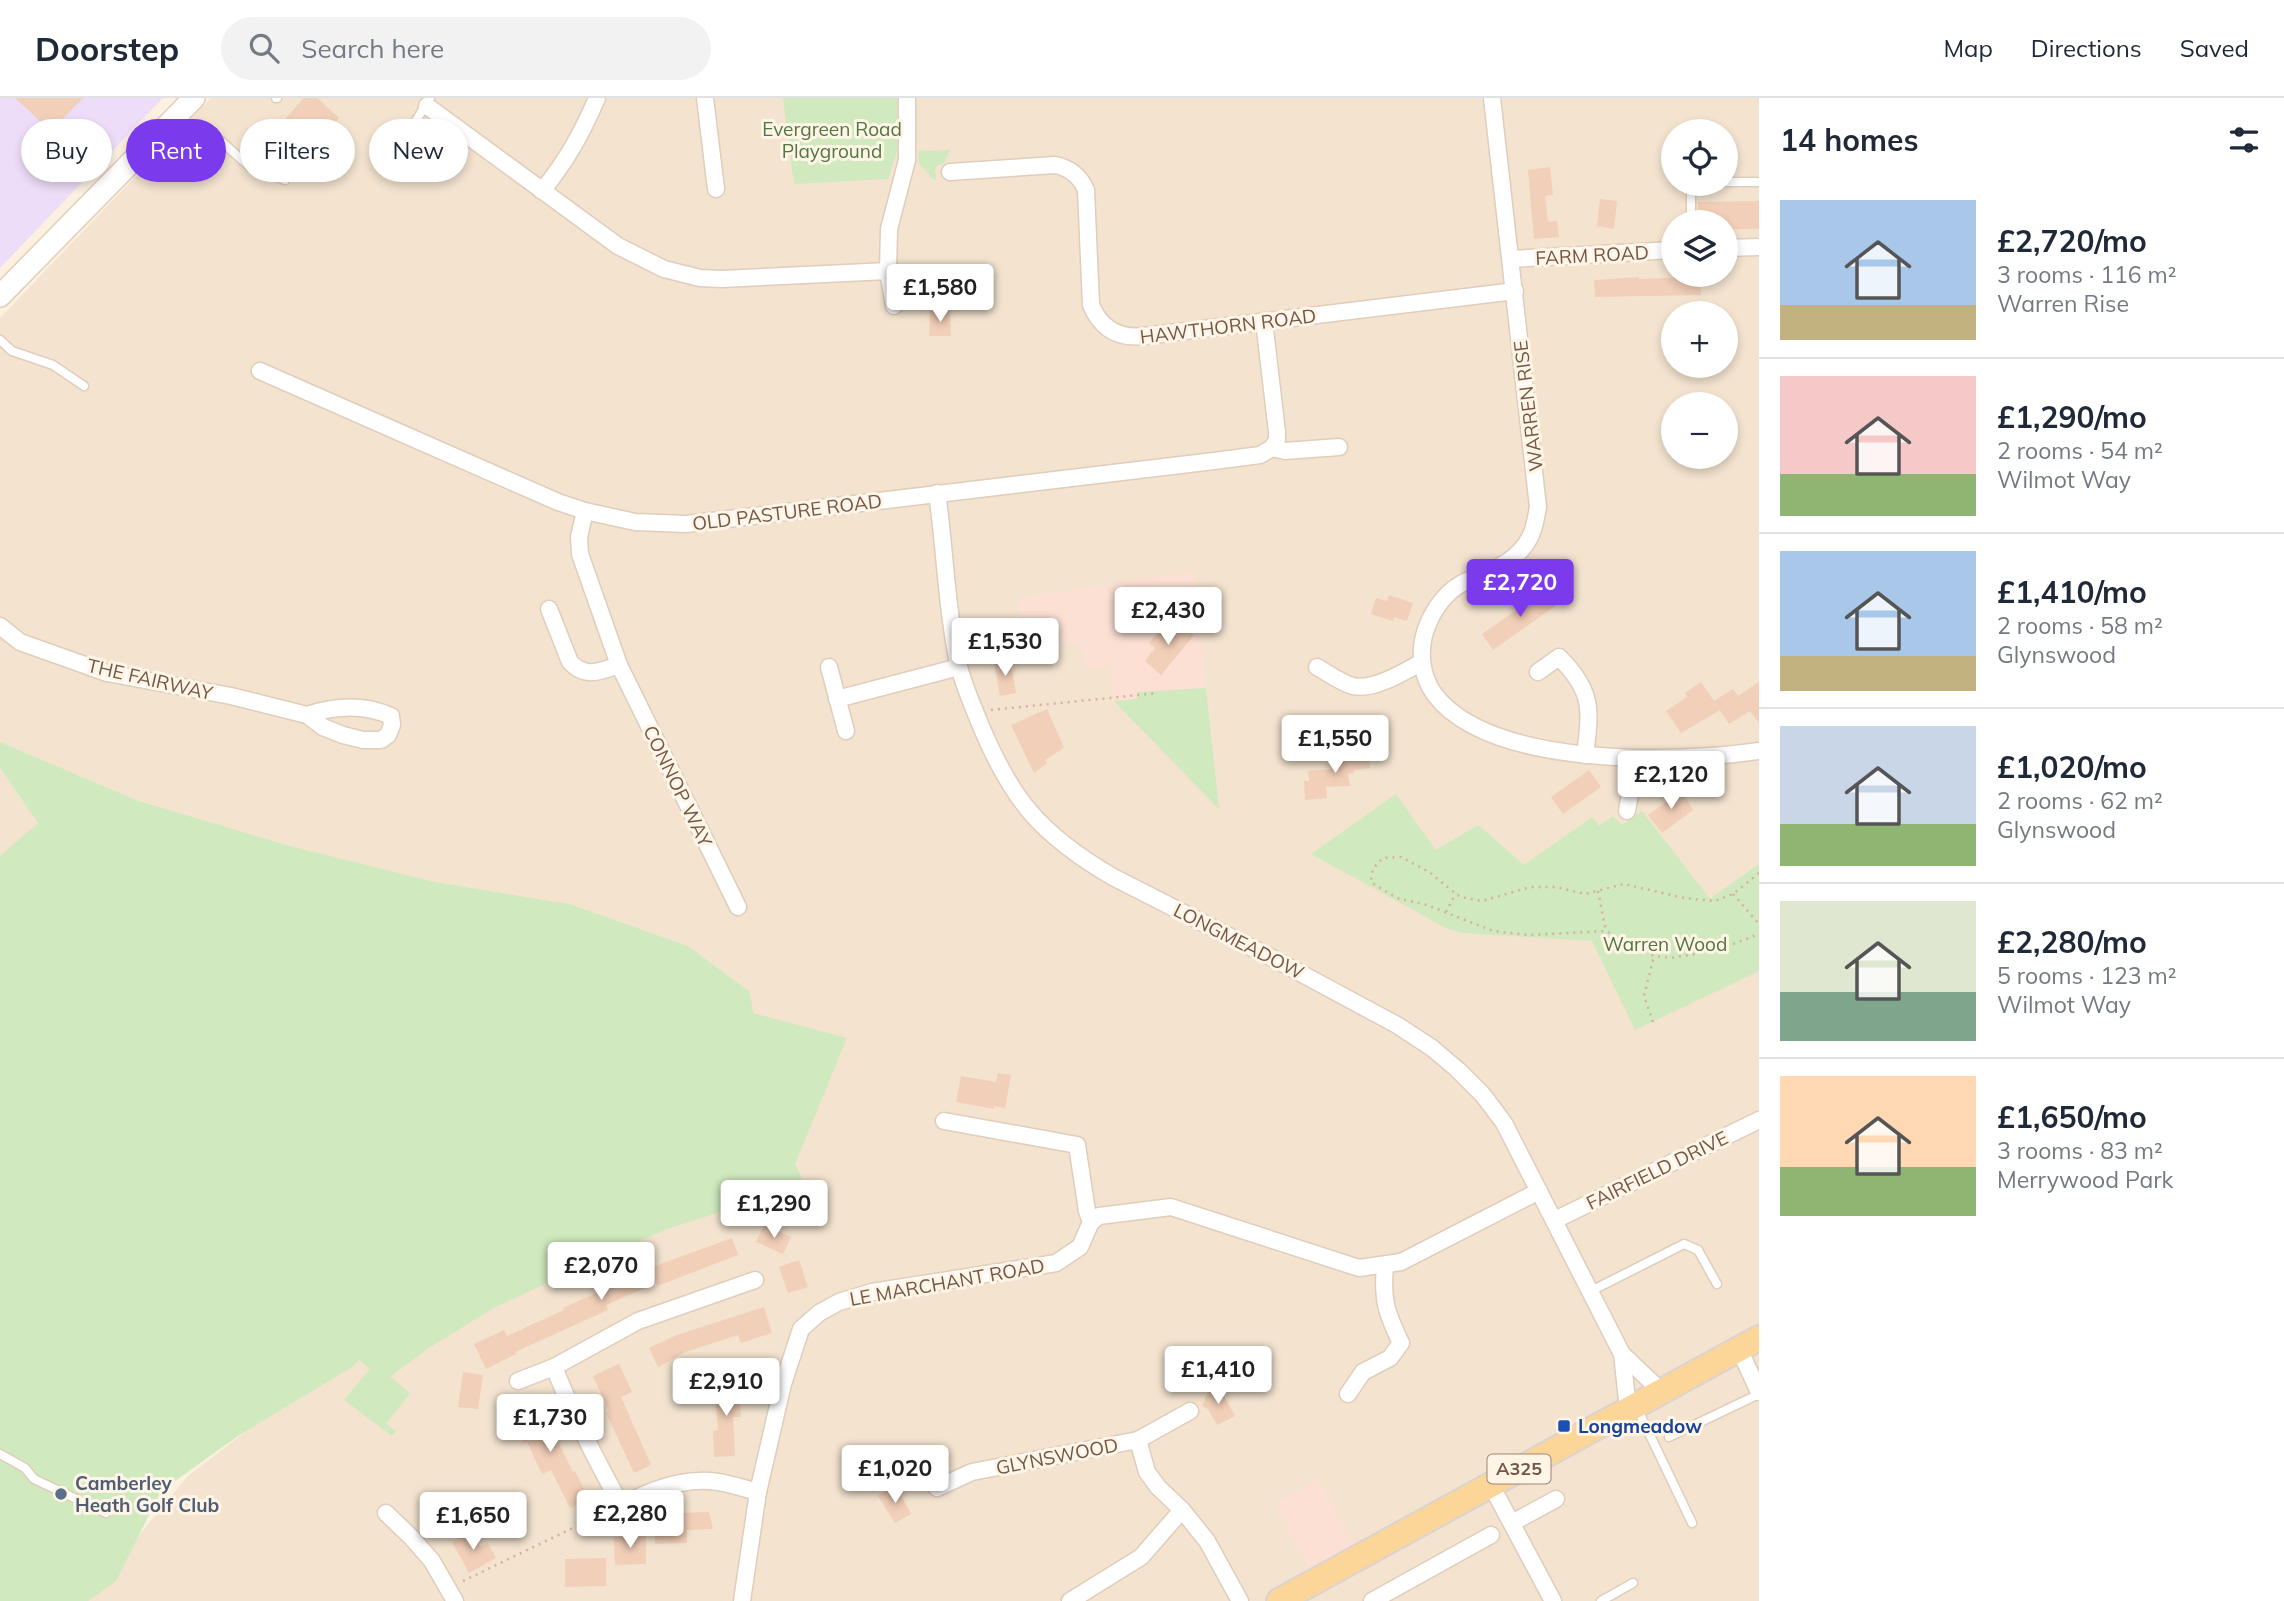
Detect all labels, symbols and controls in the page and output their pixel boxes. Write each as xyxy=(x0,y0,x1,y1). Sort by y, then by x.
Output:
search box xyxy=(221,17,711,80)
text: Doorstep xyxy=(35,28,179,69)
icon: search xyxy=(245,29,283,67)
text: Search here xyxy=(301,32,444,65)
text: Map xyxy=(1943,33,1993,63)
text: Directions xyxy=(2031,33,2142,63)
text: Saved xyxy=(2180,33,2249,63)
park label: Evergreen Road Playground xyxy=(762,117,902,163)
chip: Buy xyxy=(21,119,112,182)
chip: Rent xyxy=(126,119,226,182)
chip: Filters xyxy=(240,119,355,182)
chip: New xyxy=(369,119,468,182)
map controls xyxy=(1661,119,1738,469)
button: locate xyxy=(1661,119,1738,196)
text: 14 homes xyxy=(1780,121,1919,159)
icon: filters xyxy=(2225,121,2263,159)
button: layers xyxy=(1661,210,1738,287)
text: £2,720/mo xyxy=(1997,222,2147,260)
icon: home xyxy=(1836,228,1920,312)
street label: FARM ROAD xyxy=(1535,240,1649,270)
text: 3 rooms · 116 m² xyxy=(1997,260,2177,289)
pin: £1,580 xyxy=(883,264,997,324)
text: £1,580 xyxy=(903,272,977,301)
text: Warren Rise xyxy=(1997,289,2129,318)
button: + xyxy=(1661,301,1738,378)
street label: HAWTHORN ROAD xyxy=(1138,303,1318,349)
street label: WARREN RISE xyxy=(1508,339,1548,473)
button: − xyxy=(1661,392,1738,469)
text: £1,290/mo xyxy=(1997,398,2147,436)
icon: home xyxy=(1836,404,1920,488)
text: 2 rooms · 54 m² xyxy=(1997,436,2163,465)
text: Wilmot Way xyxy=(1997,465,2131,494)
street label: OLD PASTURE ROAD xyxy=(691,488,883,536)
pin: £2,720 xyxy=(1463,560,1577,619)
text: £2,720 xyxy=(1483,567,1557,596)
text: £1,410/mo xyxy=(1997,573,2147,611)
icon: home xyxy=(1836,579,1920,663)
pin: £2,430 xyxy=(1111,588,1225,647)
text: £2,430 xyxy=(1131,595,1205,624)
text: 2 rooms · 58 m² xyxy=(1997,611,2163,640)
pin: £1,530 xyxy=(948,618,1062,678)
text: £1,530 xyxy=(968,626,1042,655)
text: Glynswood xyxy=(1997,640,2116,669)
street label: THE FAIRWAY xyxy=(85,653,215,705)
pin: £1,550 xyxy=(1278,716,1392,775)
street label: CONNOP WAY xyxy=(638,721,718,851)
text: £1,550 xyxy=(1298,723,1372,752)
text: £1,020/mo xyxy=(1997,748,2147,786)
pin: £2,120 xyxy=(1614,752,1728,811)
icon: home xyxy=(1836,754,1920,838)
text: £2,120 xyxy=(1634,759,1708,788)
text: 2 rooms · 62 m² xyxy=(1997,786,2163,815)
text: Glynswood xyxy=(1997,815,2116,844)
street label: LONGMEADOW xyxy=(1170,898,1308,984)
text: £2,280/mo xyxy=(1997,923,2147,961)
icon: home xyxy=(1836,929,1920,1013)
park label: Warren Wood xyxy=(1603,932,1727,956)
text: 5 rooms · 123 m² xyxy=(1997,961,2177,990)
text: Wilmot Way xyxy=(1997,990,2131,1019)
text: £1,650/mo xyxy=(1997,1098,2147,1136)
icon: home xyxy=(1836,1104,1920,1188)
street label: FAIRFIELD DRIVE xyxy=(1582,1125,1732,1215)
text: 3 rooms · 83 m² xyxy=(1997,1136,2163,1165)
text: Merrywood Park xyxy=(1997,1165,2173,1194)
pin: £1,290 xyxy=(717,1180,831,1240)
text: £1,290 xyxy=(737,1188,811,1217)
pin: £2,070 xyxy=(544,1242,658,1302)
text: £2,070 xyxy=(564,1250,638,1279)
street label: LE MARCHANT ROAD xyxy=(848,1253,1046,1311)
pin: £1,410 xyxy=(1161,1346,1275,1406)
text: £1,410 xyxy=(1181,1354,1255,1383)
pin: £2,910 xyxy=(669,1358,783,1418)
text: £2,910 xyxy=(689,1366,763,1395)
pin: £1,730 xyxy=(493,1394,607,1454)
text: £1,730 xyxy=(513,1402,587,1431)
place label: Longmeadow xyxy=(1578,1414,1702,1438)
marker: Longmeadow xyxy=(1556,1418,1572,1434)
street label: GLYNSWOOD xyxy=(994,1432,1120,1480)
pin: £1,020 xyxy=(838,1446,952,1505)
text: £1,020 xyxy=(858,1453,932,1482)
road number: A325 xyxy=(1488,1454,1550,1484)
place label: Camberley Heath Golf Club xyxy=(75,1471,220,1517)
marker: Camberley Heath Golf Club xyxy=(53,1486,69,1502)
pin: £2,280 xyxy=(573,1490,687,1550)
pin: £1,650 xyxy=(416,1492,530,1552)
text: £2,280 xyxy=(593,1498,667,1527)
text: £1,650 xyxy=(436,1500,510,1529)

